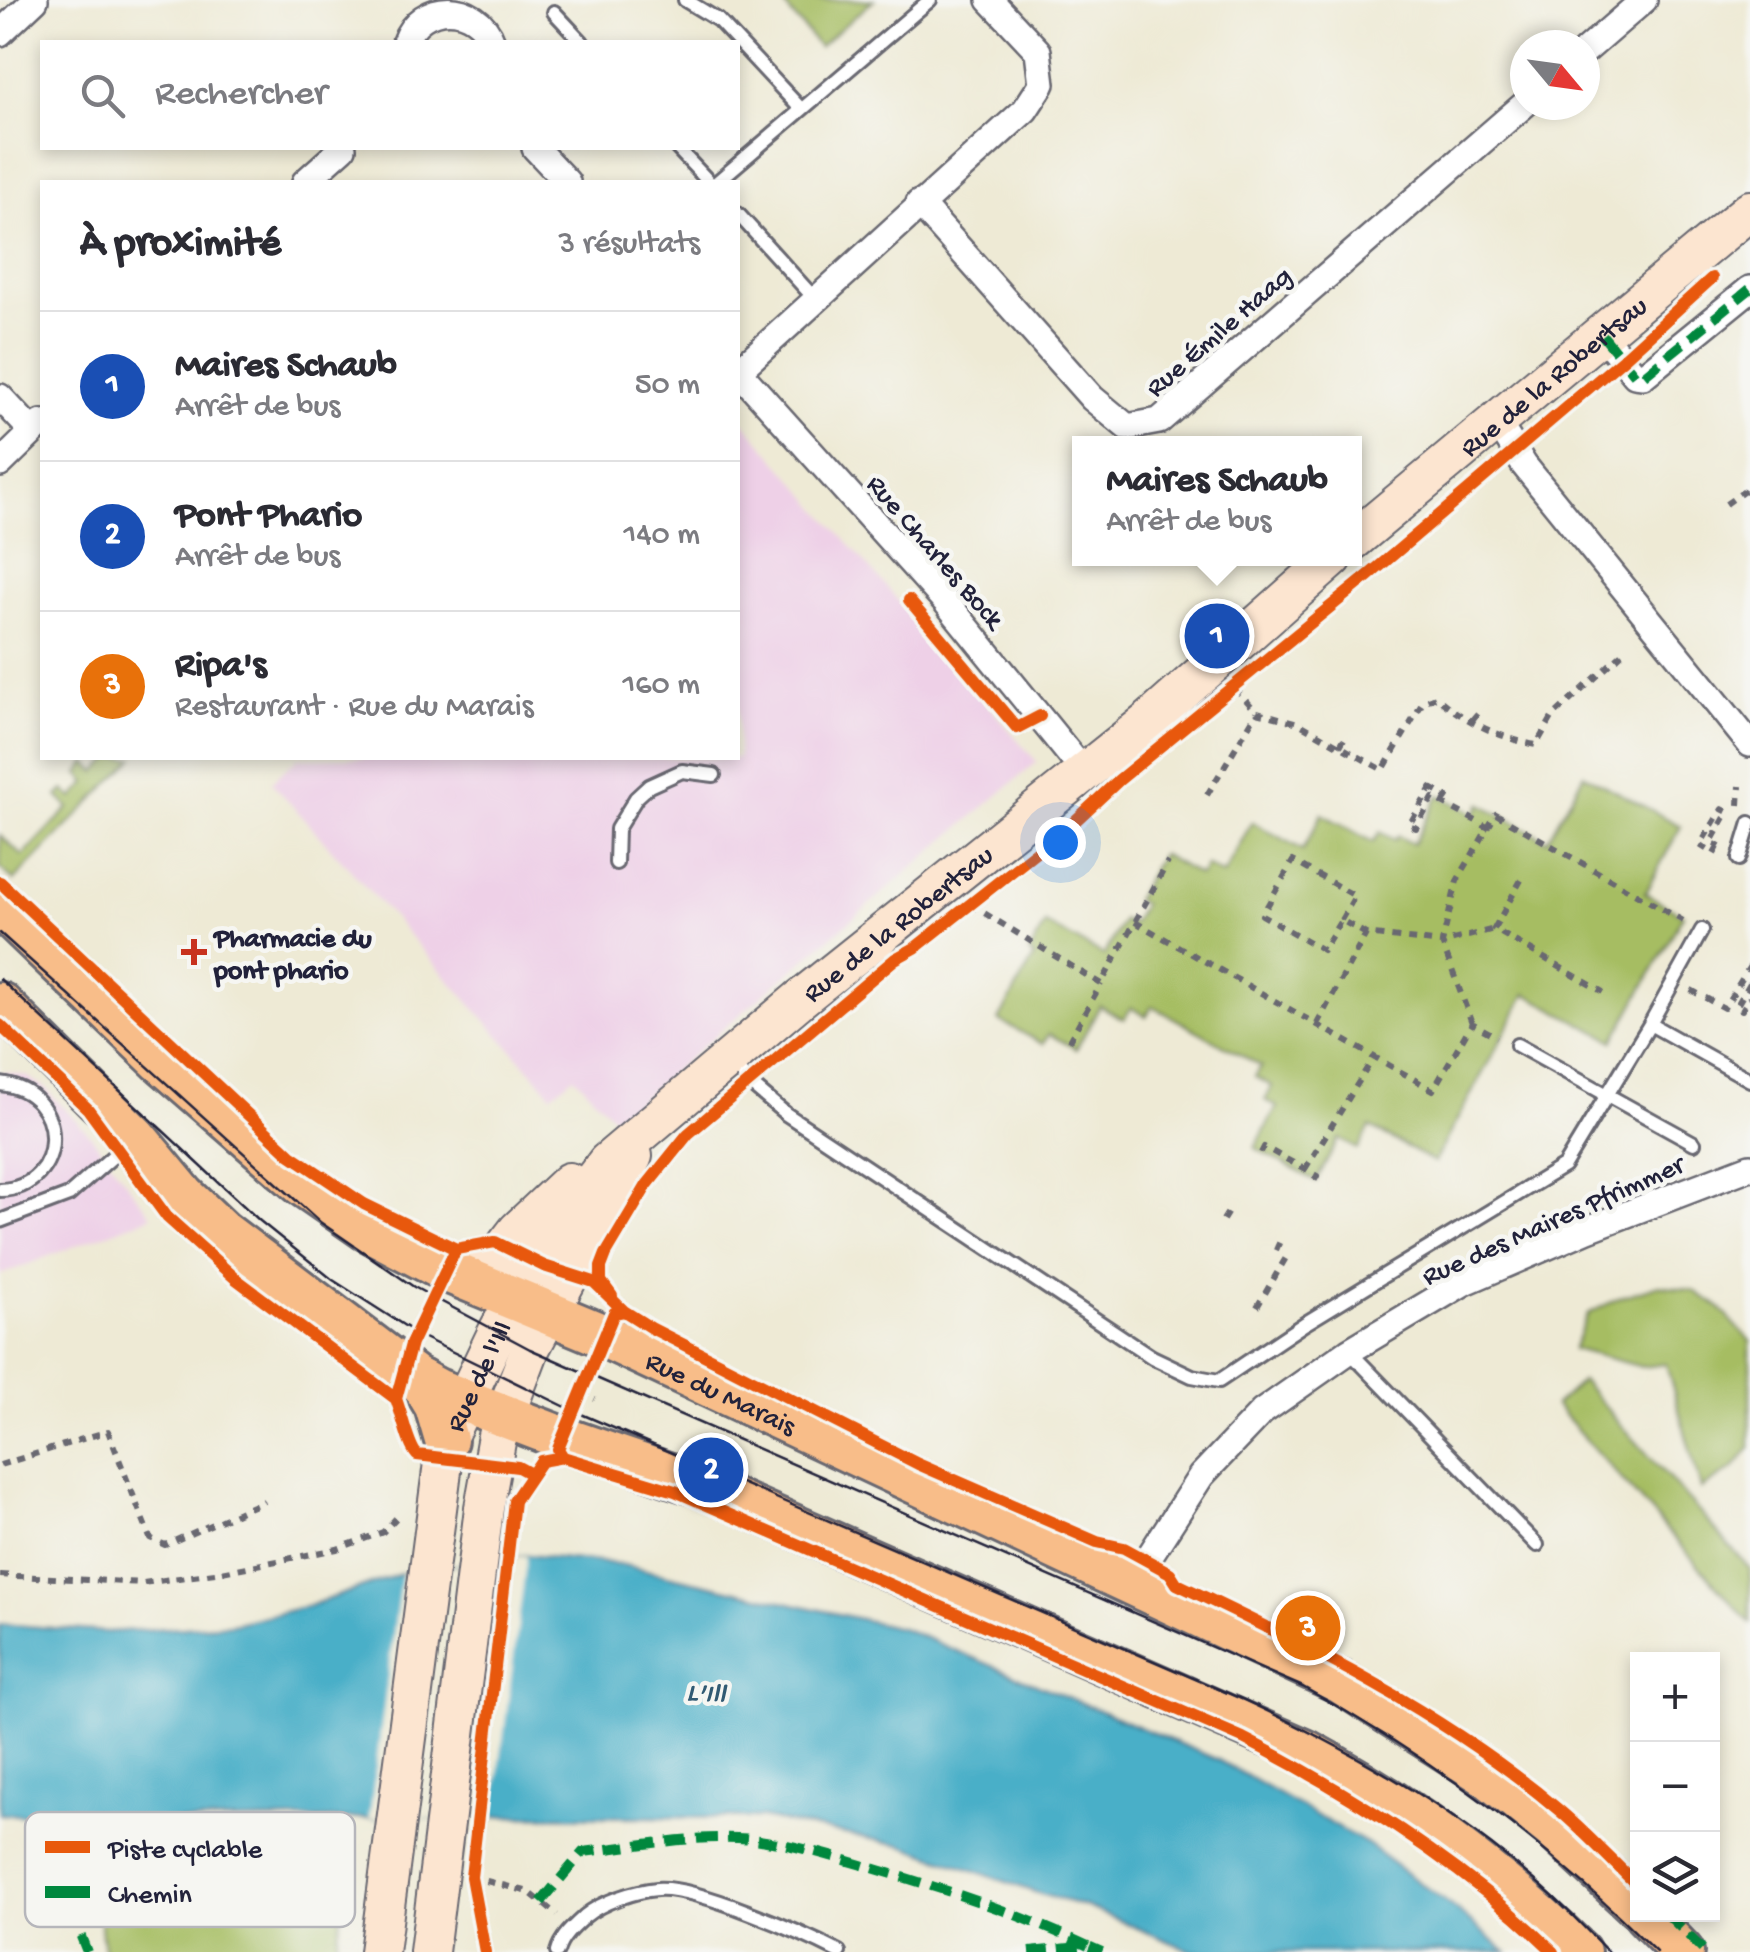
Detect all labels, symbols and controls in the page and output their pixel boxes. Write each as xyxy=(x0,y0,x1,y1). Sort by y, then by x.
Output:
north arrow xyxy=(1510,30,1600,120)
search box xyxy=(40,40,740,150)
icon: search xyxy=(75,68,130,123)
text: Rechercher xyxy=(155,73,327,117)
text: À proximité xyxy=(80,221,281,270)
text: 3 résultats xyxy=(558,226,700,264)
street label: Rue Émile Haag xyxy=(1140,261,1300,406)
street label: Rue de la Robertsau xyxy=(1455,291,1655,466)
text: Maires Schaub xyxy=(175,345,397,389)
text: 1 xyxy=(106,367,119,405)
text: 50 m xyxy=(635,367,700,405)
text: Arrêt de bus xyxy=(175,389,340,427)
popup xyxy=(1072,436,1362,566)
text: Maires Schaub xyxy=(1106,460,1328,504)
street label: Rue Charles Bock xyxy=(858,469,1011,638)
text: Pont Phario xyxy=(175,495,362,539)
text: Arrêt de bus xyxy=(1106,504,1271,542)
text: 2 xyxy=(105,517,120,555)
text: 140 m xyxy=(623,517,700,555)
text: Arrêt de bus xyxy=(175,539,340,577)
pin: 1 xyxy=(1184,598,1250,674)
text: Ripa's xyxy=(175,645,267,689)
text: 3 xyxy=(104,667,121,705)
text: 160 m xyxy=(622,667,700,705)
text: Restaurant · Rue du Marais xyxy=(175,689,533,727)
your location xyxy=(1035,817,1086,868)
street label: Rue de la Robertsau xyxy=(798,840,1001,1011)
place label: Pharmacie du pont phario xyxy=(212,924,372,989)
marker: Pharmacie du pont phario xyxy=(183,941,205,963)
street label: Rue des Maires Pfrimmer xyxy=(1418,1149,1692,1295)
street label: Rue de l'Ill xyxy=(440,1316,521,1438)
street label: Rue du Marais xyxy=(640,1346,801,1445)
pin: 2 xyxy=(678,1432,744,1508)
pin: 3 xyxy=(1276,1590,1340,1666)
map controls xyxy=(1630,1652,1720,1922)
button: + xyxy=(1630,1652,1720,1742)
water label: L'Ill xyxy=(685,1676,729,1715)
button: − xyxy=(1630,1742,1720,1832)
legend xyxy=(25,1812,355,1927)
button: layers xyxy=(1630,1832,1720,1922)
text: Piste cyclable xyxy=(107,1835,263,1868)
text: Chemin xyxy=(108,1880,193,1913)

